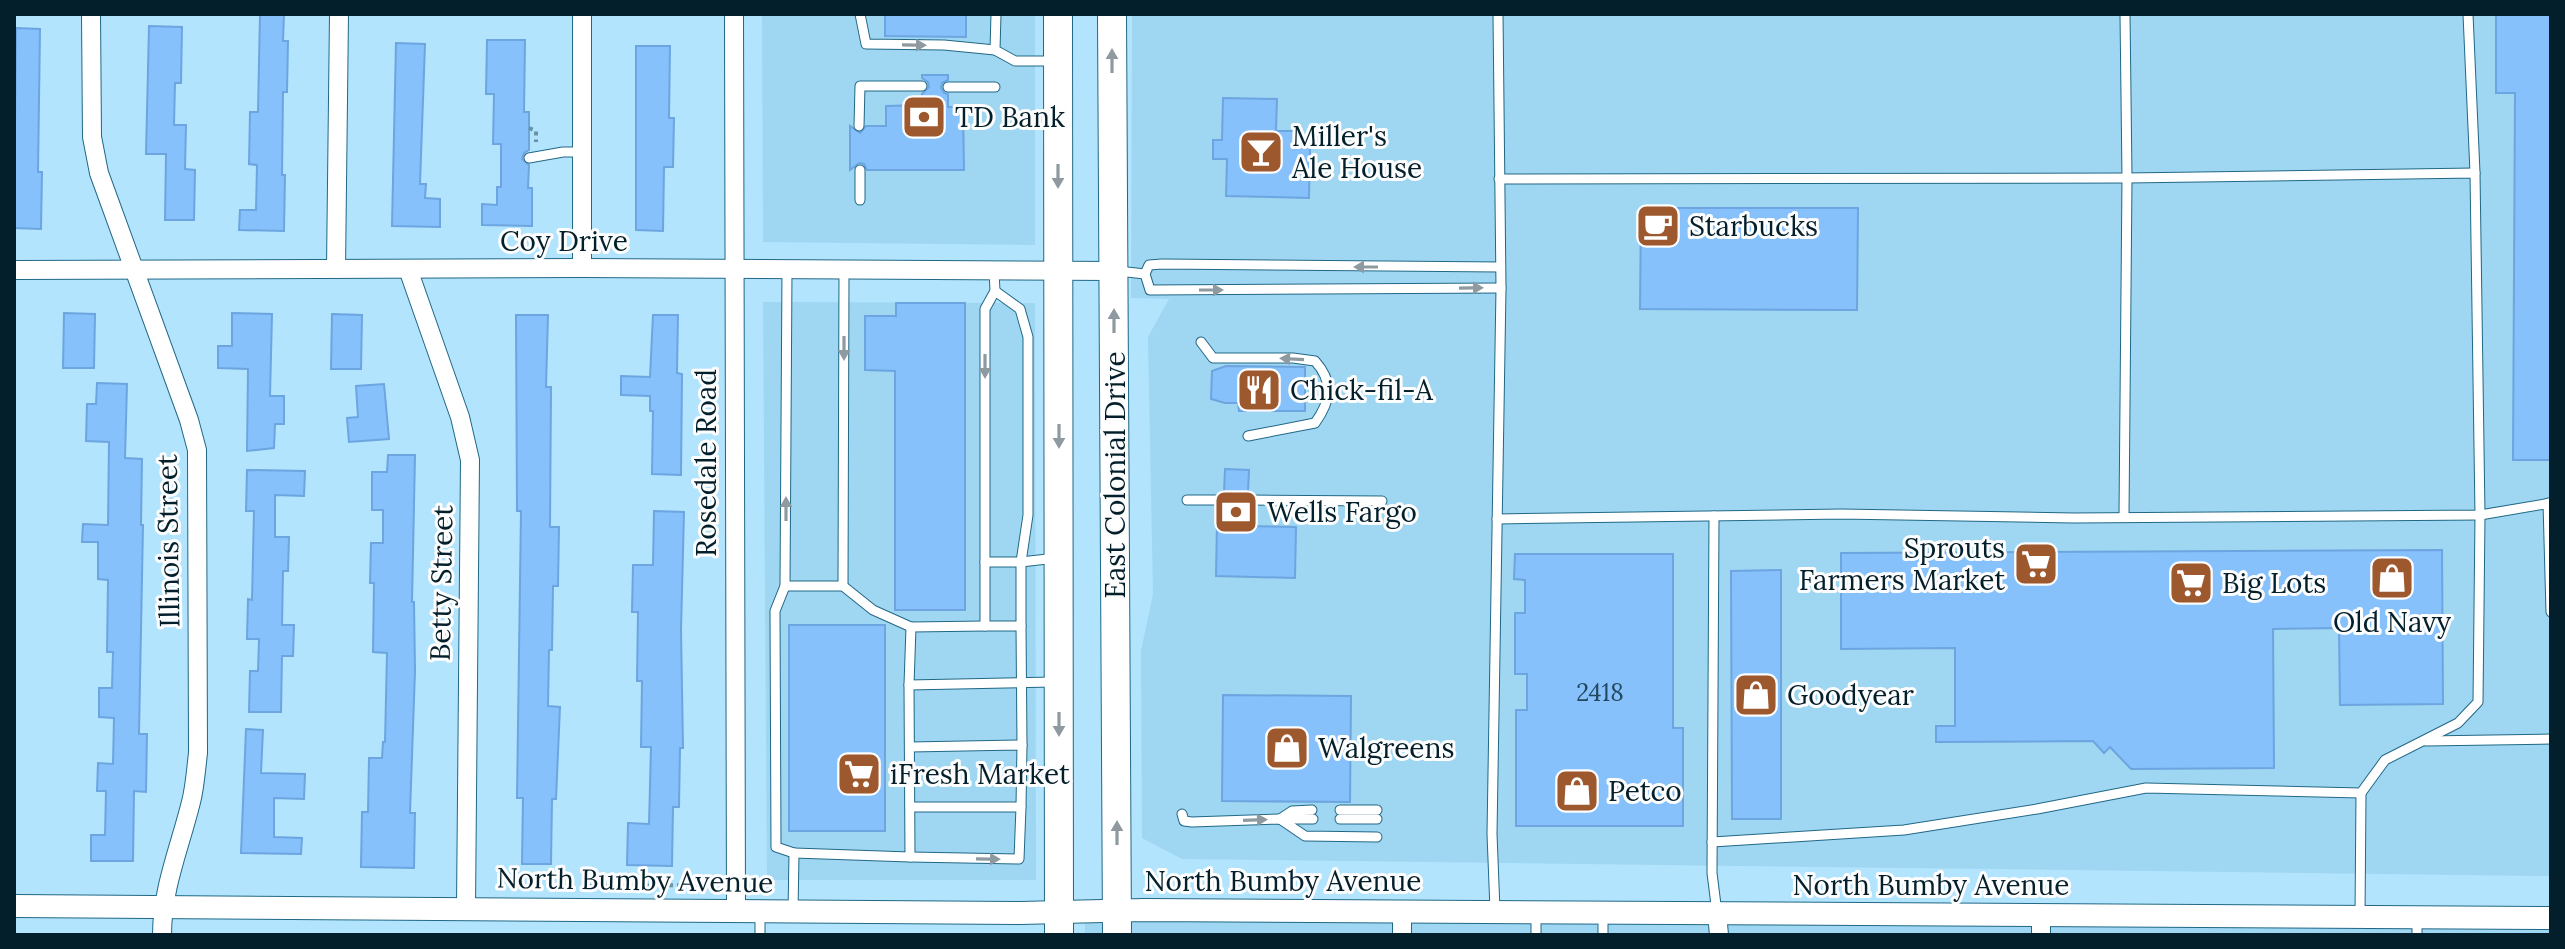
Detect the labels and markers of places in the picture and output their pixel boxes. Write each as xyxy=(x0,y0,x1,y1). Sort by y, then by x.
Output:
bank icon: TD Bank xyxy=(900,93,948,141)
place label: TD Bank xyxy=(955,99,1065,135)
place label: Miller's Ale House xyxy=(1291,118,1422,186)
bar icon: Miller's Ale House xyxy=(1237,128,1285,176)
cafe icon: Starbucks xyxy=(1634,202,1682,250)
place label: Starbucks xyxy=(1689,208,1818,244)
restaurant icon: Chick-fil-A xyxy=(1235,366,1283,414)
place label: Chick-fil-A xyxy=(1290,372,1433,408)
bank icon: Wells Fargo xyxy=(1212,488,1260,536)
place label: Wells Fargo xyxy=(1267,494,1417,530)
place label: Sprouts Farmers Market xyxy=(1799,530,2005,598)
supermarket icon: Sprouts Farmers Market xyxy=(2012,540,2060,588)
shop icon: Old Navy xyxy=(2368,554,2416,602)
supermarket icon: Big Lots xyxy=(2167,559,2215,607)
place label: Big Lots xyxy=(2222,565,2326,601)
place label: Old Navy xyxy=(2333,604,2451,640)
shop icon: Goodyear xyxy=(1732,671,1780,719)
place label: Goodyear xyxy=(1787,677,1914,713)
shop icon: Walgreens xyxy=(1263,724,1311,772)
place label: Walgreens xyxy=(1318,730,1454,766)
supermarket icon: iFresh Market xyxy=(835,750,883,798)
place label: iFresh Market xyxy=(890,756,1070,792)
shop icon: Petco xyxy=(1553,767,1601,815)
place label: Petco xyxy=(1608,773,1682,809)

